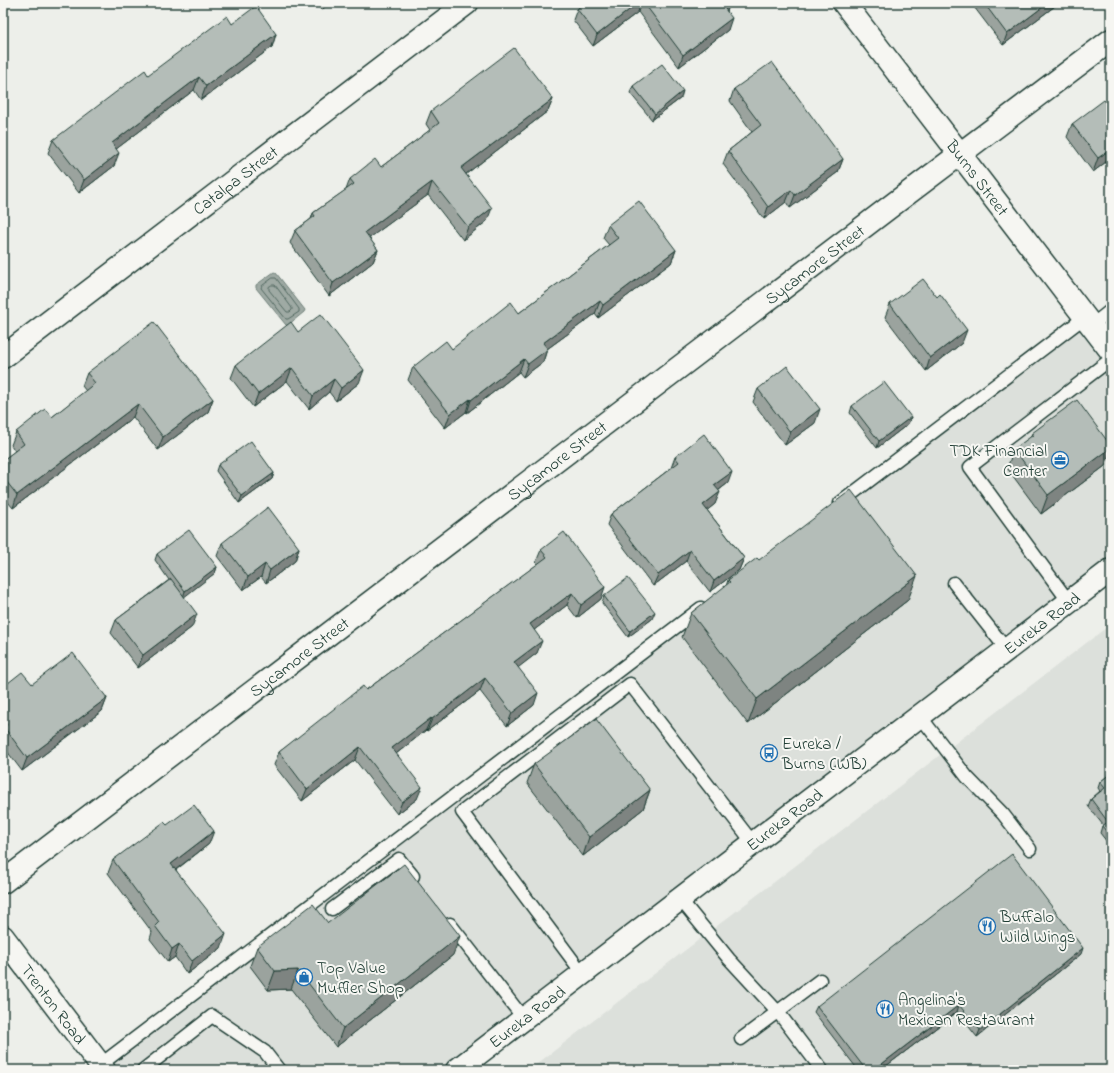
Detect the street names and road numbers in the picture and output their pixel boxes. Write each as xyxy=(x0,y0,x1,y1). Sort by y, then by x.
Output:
street label: Burns Street xyxy=(939,134,1014,222)
street label: Catalpa Street xyxy=(188,140,284,222)
street label: Sycamore Street xyxy=(760,219,871,312)
street label: Sycamore Street xyxy=(503,415,613,508)
street label: Eureka Road xyxy=(999,586,1087,662)
street label: Sycamore Street xyxy=(245,611,355,704)
street label: Eureka Road xyxy=(741,783,829,858)
street label: Trenton Road xyxy=(14,959,92,1051)
street label: Eureka Road xyxy=(484,980,572,1055)

